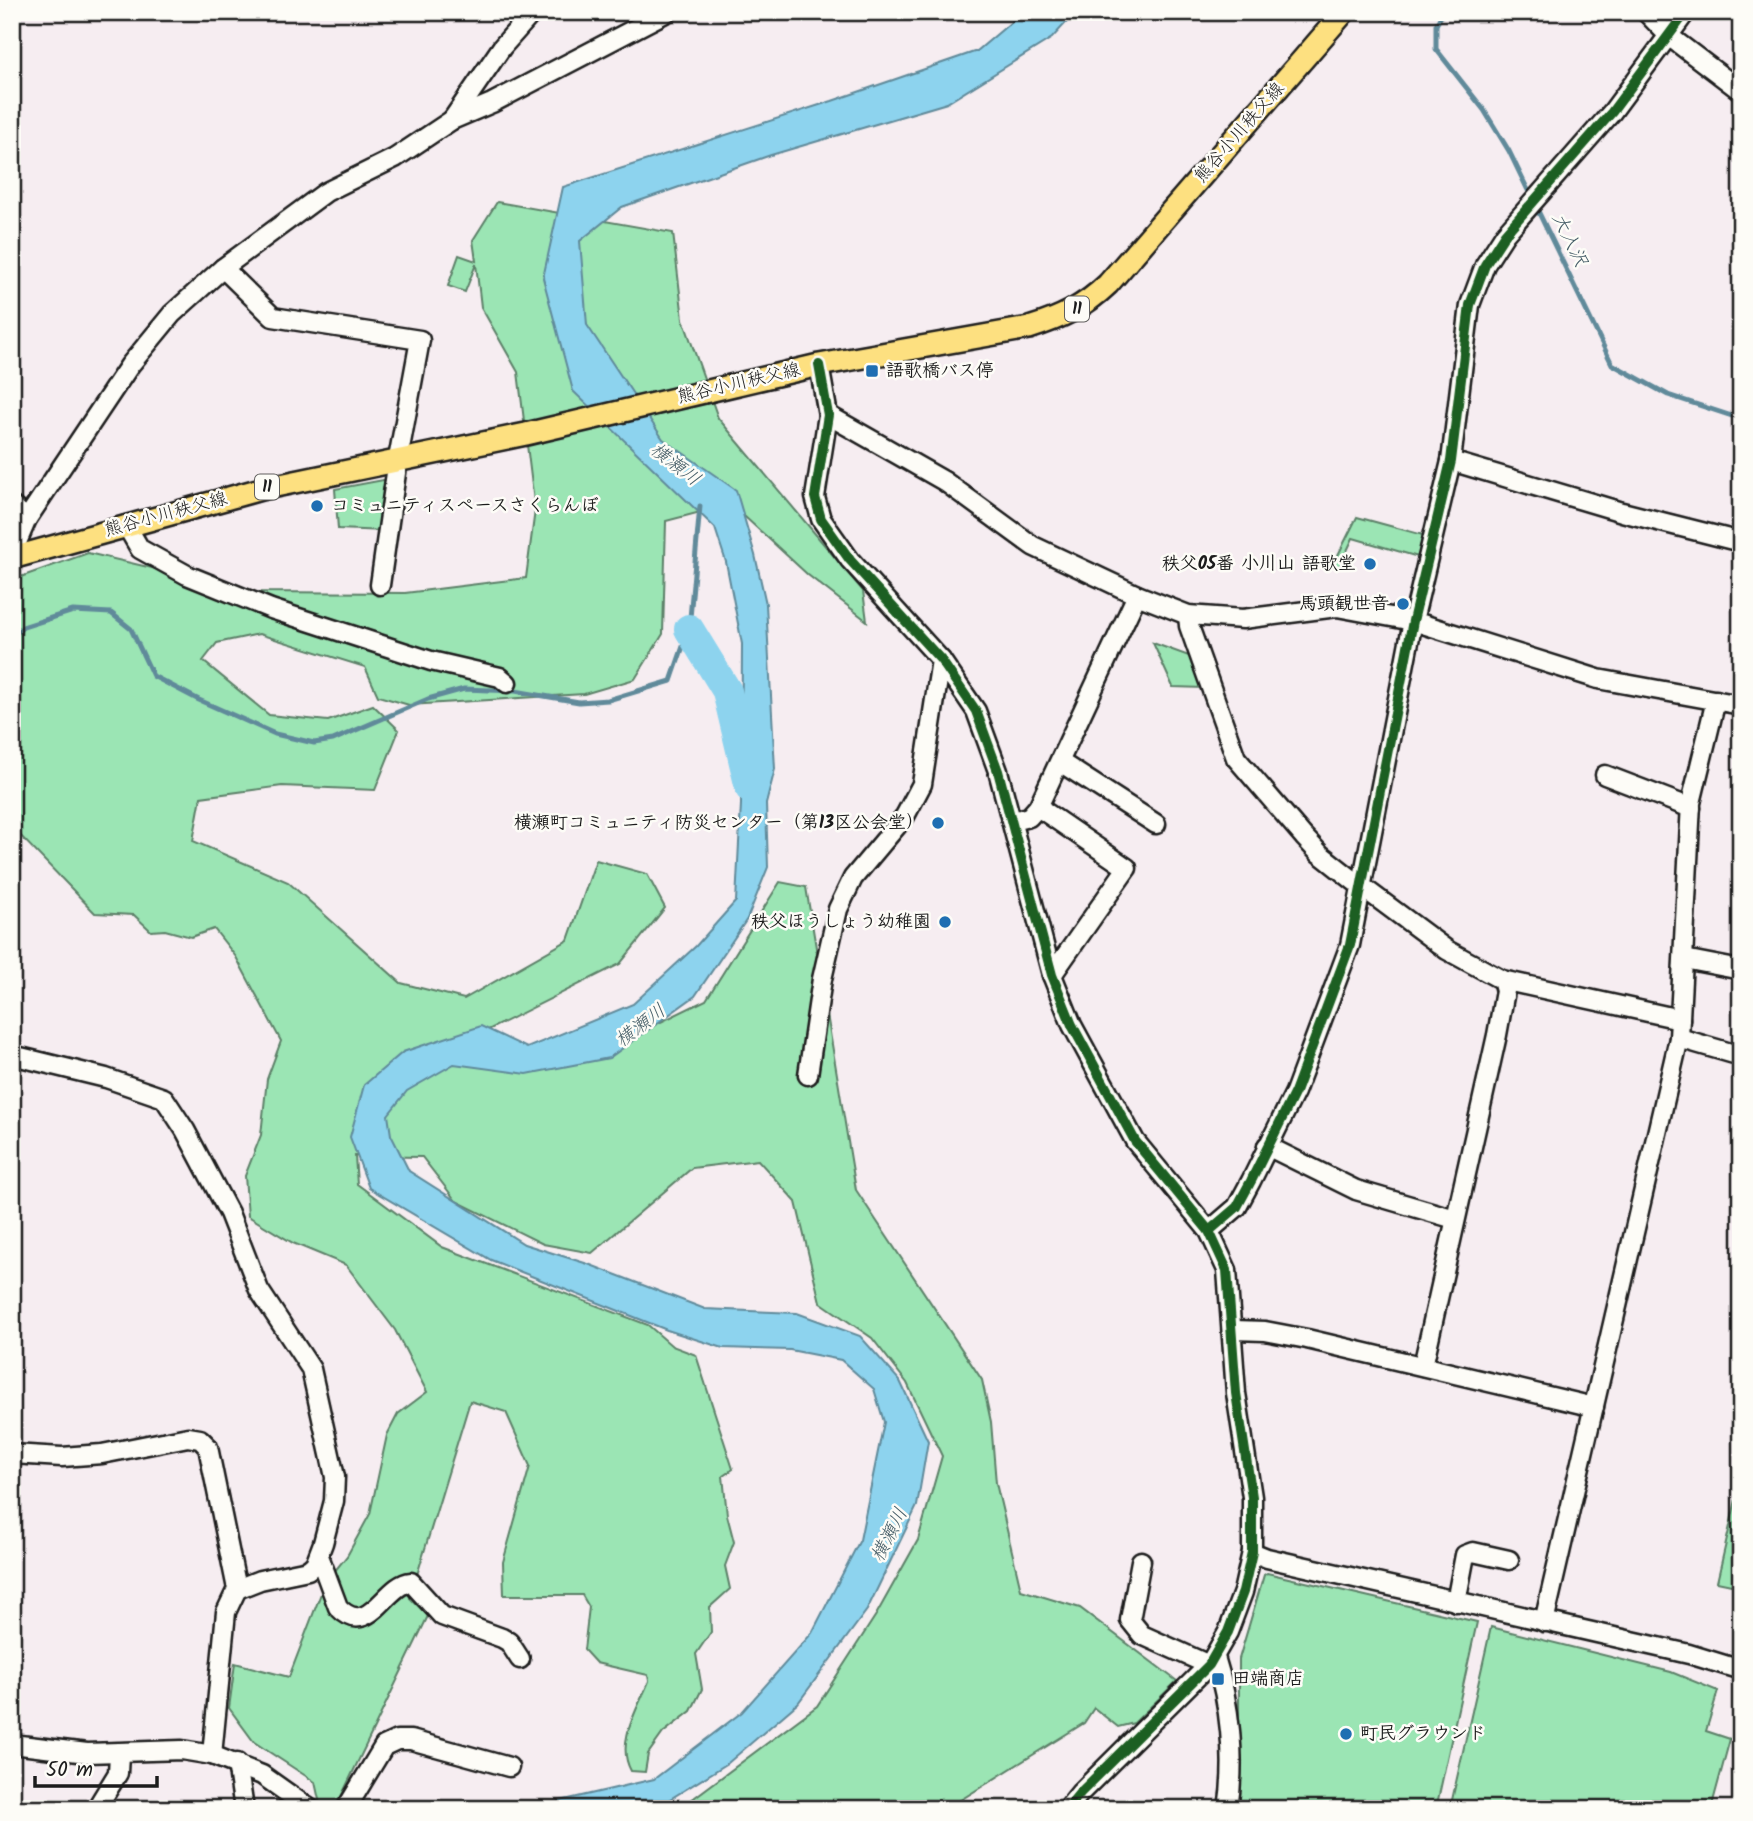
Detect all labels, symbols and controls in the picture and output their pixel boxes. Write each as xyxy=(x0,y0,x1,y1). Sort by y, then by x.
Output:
street label: 熊谷小川秩父線 xyxy=(1188,76,1292,190)
water label: 大入沢 xyxy=(1543,208,1595,273)
road number: 11 xyxy=(1065,296,1089,322)
street label: 熊谷小川秩父線 xyxy=(674,356,804,412)
place label: 語歌橋バス停 xyxy=(886,357,994,386)
marker: 語歌橋バス停 xyxy=(864,363,880,379)
water label: 横瀬川 xyxy=(643,436,707,494)
road number: 11 xyxy=(255,474,279,500)
street label: 熊谷小川秩父線 xyxy=(101,485,231,545)
place label: コミュニティスペースさくらんぼ xyxy=(331,492,599,521)
marker: コミュニティスペースさくらんぼ xyxy=(309,498,325,514)
place label: 秩父05番 小川山 語歌堂 xyxy=(1162,550,1356,579)
marker: 秩父05番 小川山 語歌堂 xyxy=(1362,556,1378,572)
place label: 馬頭観世音 xyxy=(1299,590,1389,619)
marker: 馬頭観世音 xyxy=(1395,596,1411,612)
place label: 横瀬町コミュニティ防災センター（第13区公会堂） xyxy=(514,809,924,838)
marker: 横瀬町コミュニティ防災センター（第13区公会堂） xyxy=(930,815,946,831)
place label: 秩父ほうしょう幼稚園 xyxy=(751,908,931,937)
marker: 秩父ほうしょう幼稚園 xyxy=(937,914,953,930)
water label: 横瀬川 xyxy=(609,997,673,1055)
water label: 横瀬川 xyxy=(864,1503,916,1567)
place label: 田端商店 xyxy=(1232,1665,1304,1694)
marker: 田端商店 xyxy=(1210,1671,1226,1687)
place label: 町民グラウンド xyxy=(1360,1720,1486,1749)
marker: 町民グラウンド xyxy=(1338,1726,1354,1742)
scale bar xyxy=(35,1744,158,1788)
text: 50 m xyxy=(46,1754,93,1787)

